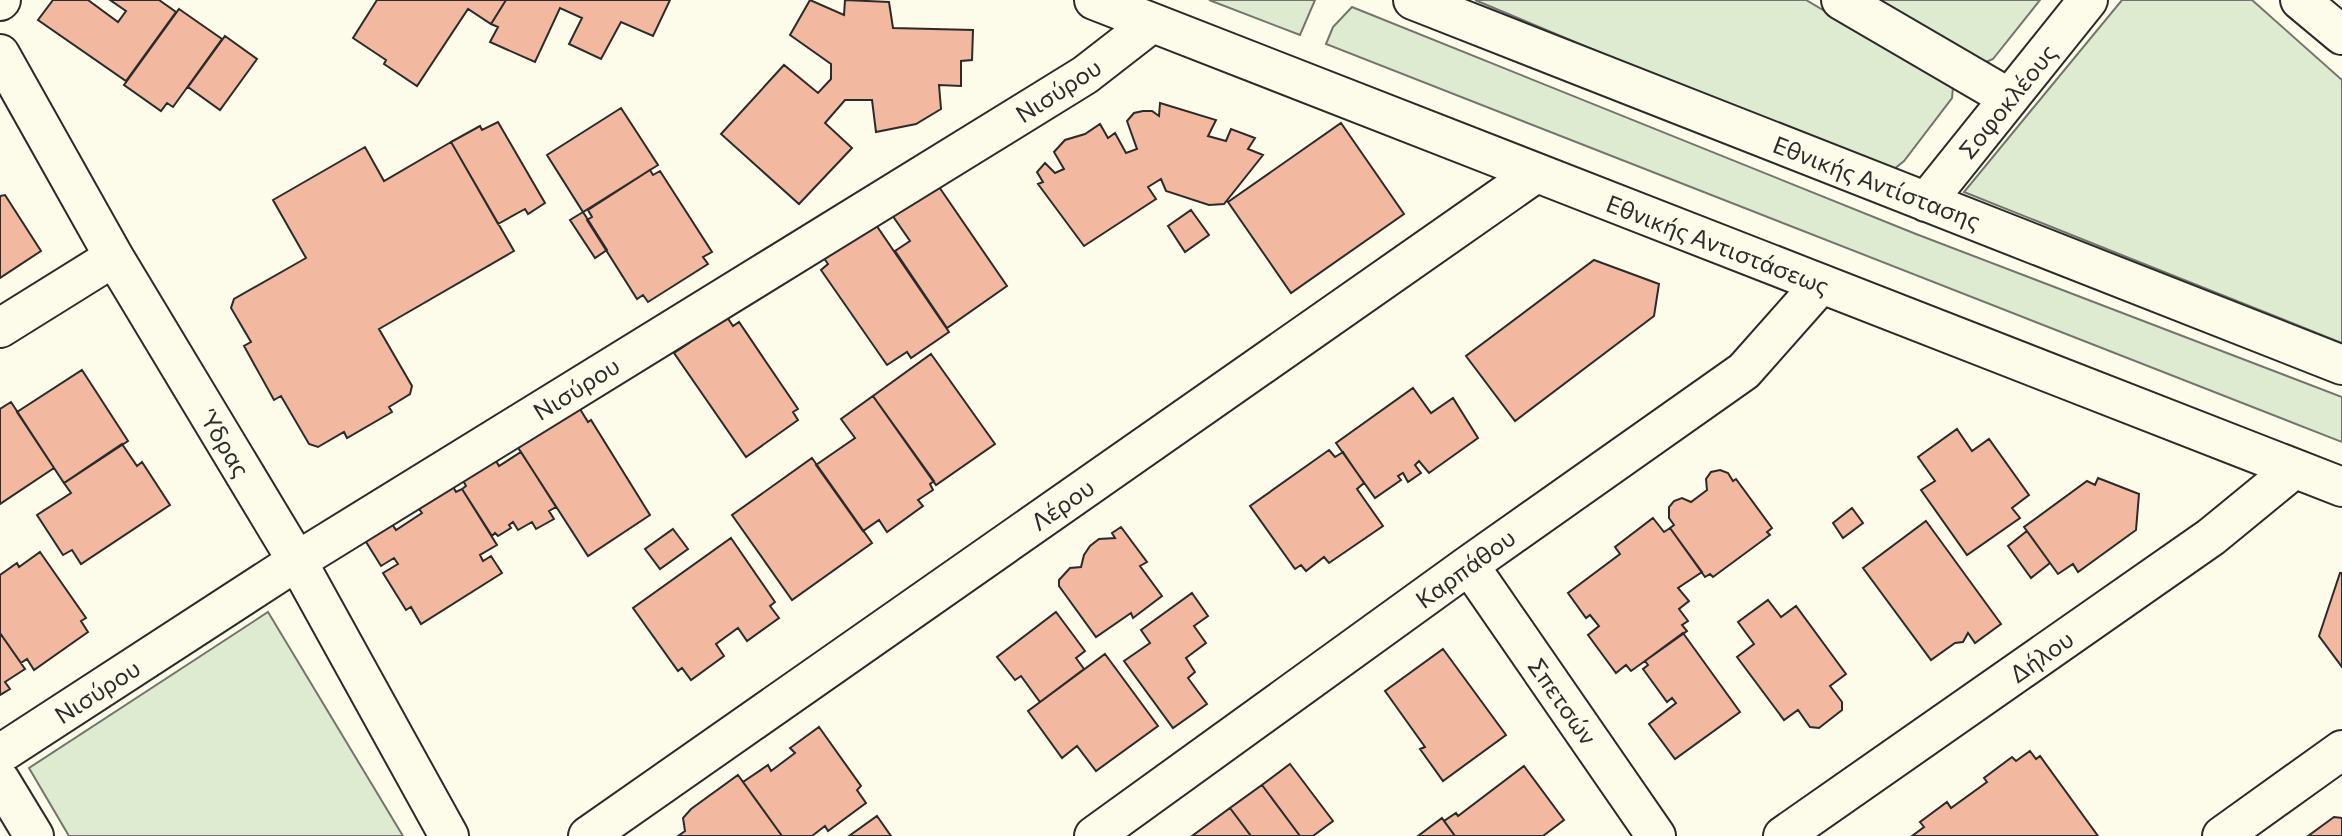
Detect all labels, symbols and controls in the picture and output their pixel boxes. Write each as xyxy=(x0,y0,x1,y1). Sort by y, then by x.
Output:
street label: Σοφοκλέους xyxy=(1952,38,2062,164)
street label: Νισύρου xyxy=(1010,52,1106,128)
street label: Εθνικής Αντίστασης xyxy=(1769,129,1985,235)
street label: Εθνικής Αντιστάσεως xyxy=(1603,188,1833,300)
street label: Νισύρου xyxy=(528,350,624,426)
street label: Ύδρας xyxy=(194,404,257,482)
street label: Λέρου xyxy=(1025,472,1099,536)
street label: Καρπάθου xyxy=(1410,522,1520,614)
street label: Δήλου xyxy=(2004,624,2078,688)
street label: Σπετσών xyxy=(1523,652,1603,750)
street label: Νισύρου xyxy=(49,653,145,729)

